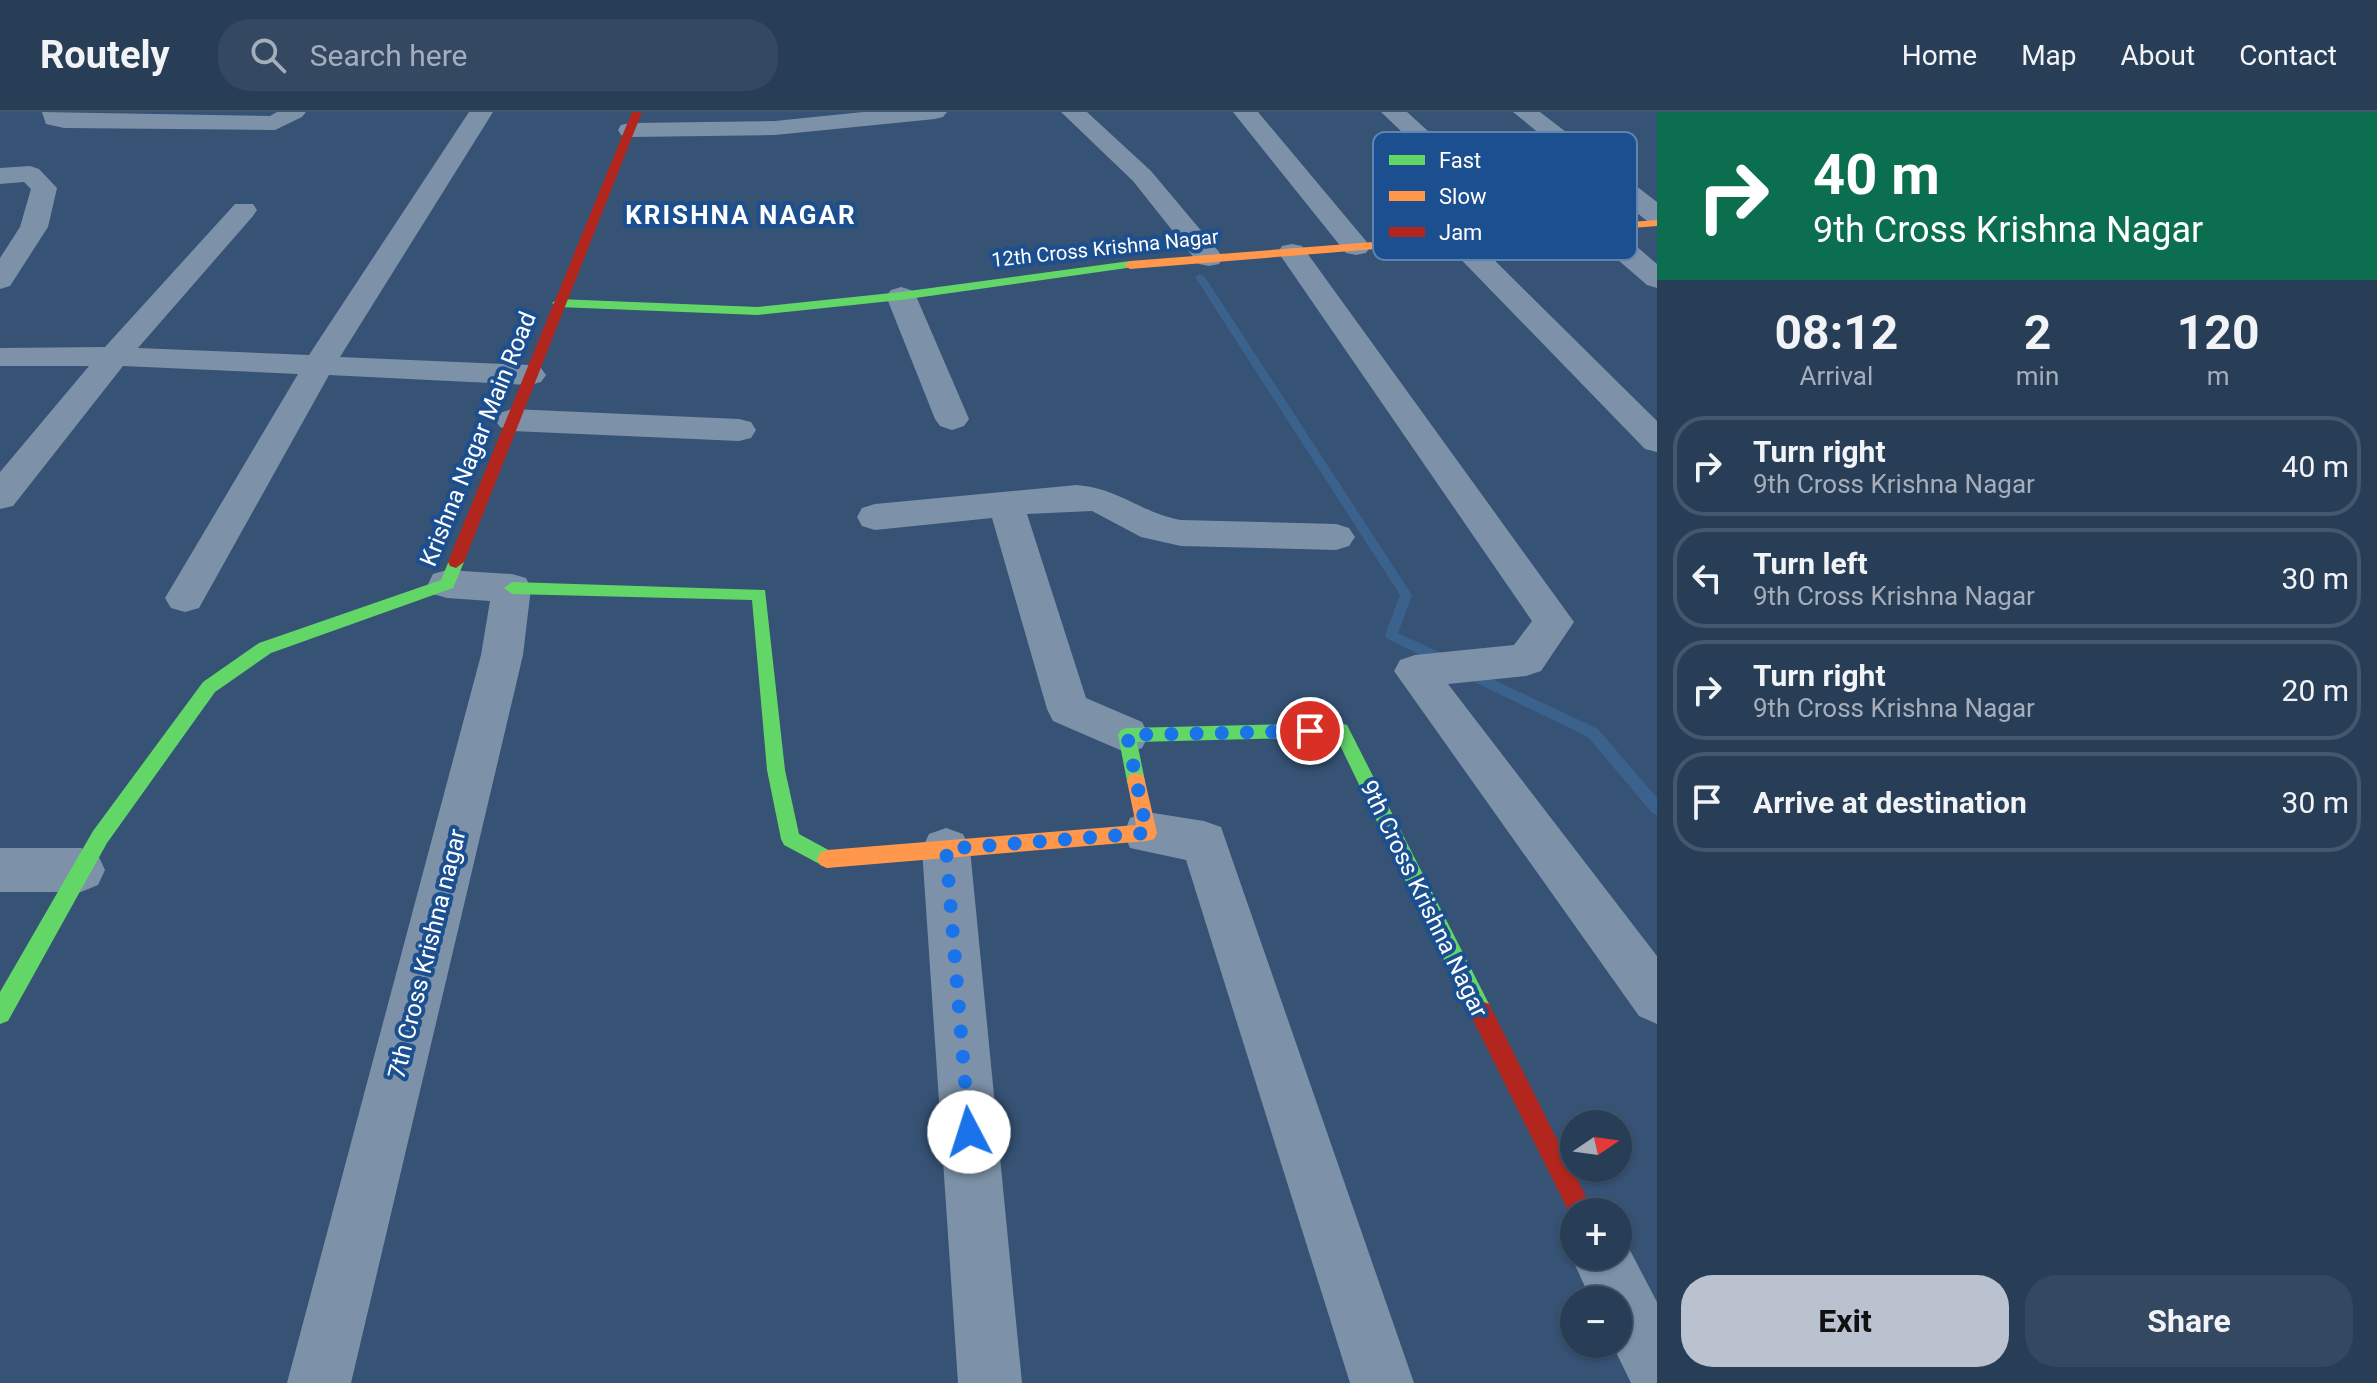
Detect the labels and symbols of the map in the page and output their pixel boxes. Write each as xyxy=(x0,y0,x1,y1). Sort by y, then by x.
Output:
legend xyxy=(1373,132,1637,260)
text: Fast xyxy=(1439,148,1481,173)
text: Slow xyxy=(1439,184,1487,209)
district label: KRISHNA NAGAR xyxy=(625,200,857,230)
text: Jam xyxy=(1439,220,1482,245)
street label: 12th Cross Krishna Nagar xyxy=(990,224,1220,272)
street label: Krishna Nagar Main Road xyxy=(414,308,542,570)
pin xyxy=(1276,697,1344,765)
street label: 9th Cross Krishna Nagar xyxy=(1354,776,1494,1022)
street label: 7th Cross Krishna nagar xyxy=(382,826,472,1082)
position arrow xyxy=(927,1090,1011,1174)
north arrow xyxy=(1560,1110,1632,1182)

